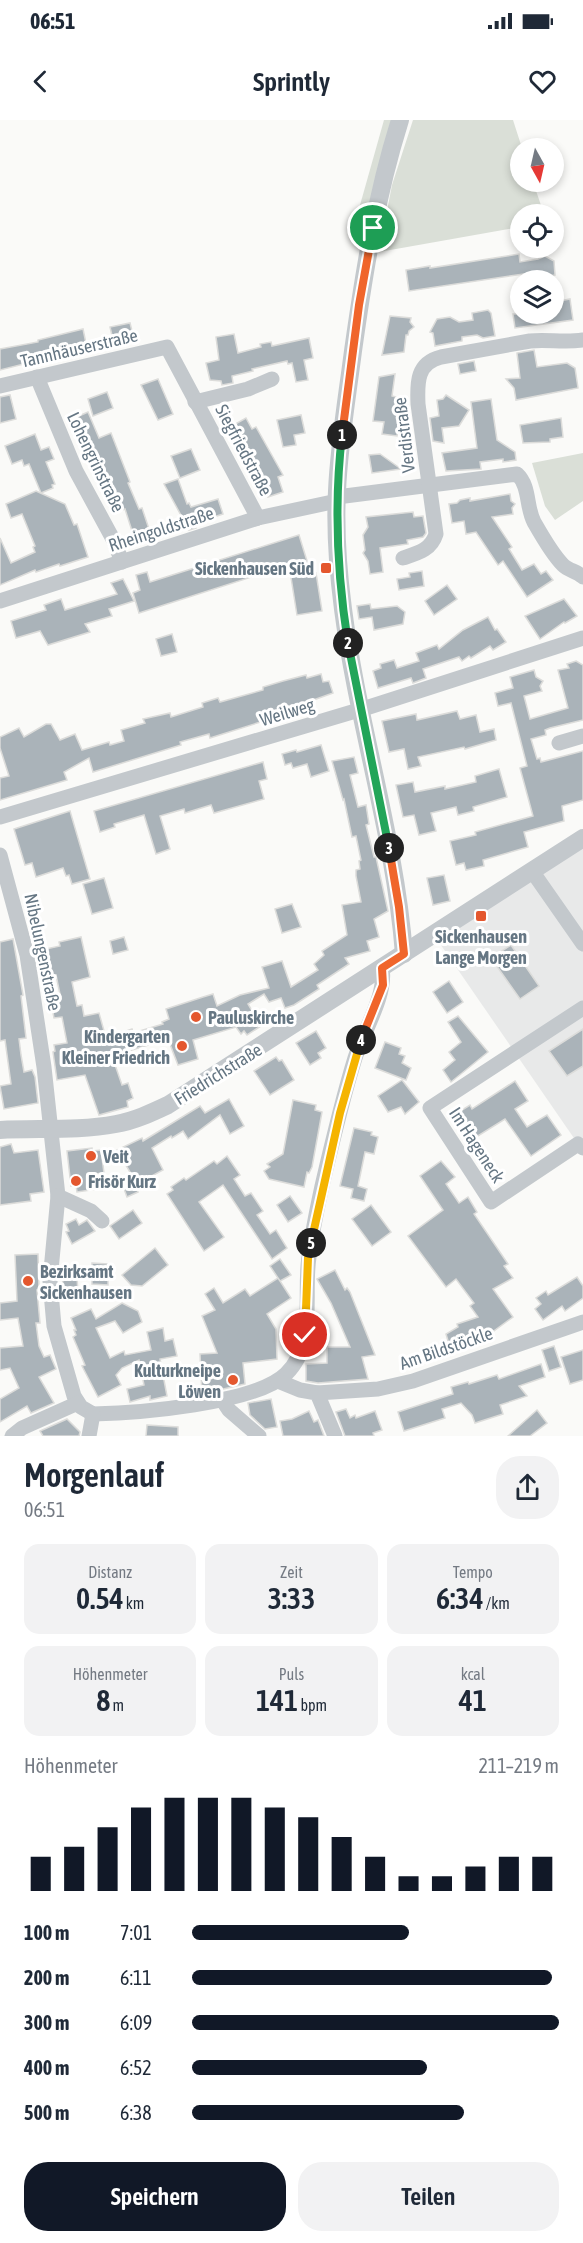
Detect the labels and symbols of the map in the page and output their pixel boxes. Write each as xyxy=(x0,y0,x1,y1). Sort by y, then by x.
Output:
north arrow xyxy=(510,138,564,192)
pin xyxy=(347,202,398,253)
street label: Tannhäuserstraße xyxy=(18,324,140,372)
street label: Verdistraße xyxy=(389,396,419,474)
street label: Siegfriedstraße xyxy=(211,401,277,499)
street label: Lohengrinstraße xyxy=(63,409,129,515)
pin: 1 xyxy=(327,420,357,450)
street label: Rheingoldstraße xyxy=(106,502,216,556)
place label: Sickenhausen Süd xyxy=(195,558,314,579)
marker: Sickenhausen Süd xyxy=(319,561,333,575)
pin: 2 xyxy=(333,628,363,658)
street label: Weilweg xyxy=(257,694,317,730)
pin: 3 xyxy=(374,833,404,863)
street label: Nibelungenstraße xyxy=(20,891,66,1013)
marker: Sickenhausen Lange Morgen xyxy=(474,909,488,923)
place label: Sickenhausen Lange Morgen xyxy=(435,926,527,968)
place label: Pauluskirche xyxy=(208,1007,294,1028)
marker: Pauluskirche xyxy=(189,1010,203,1024)
pin: 4 xyxy=(346,1025,376,1055)
place label: Kindergarten Kleiner Friedrich xyxy=(62,1026,170,1068)
street label: Friedrichstraße xyxy=(170,1039,266,1109)
marker: Kindergarten Kleiner Friedrich xyxy=(175,1039,189,1053)
street label: Im Hageneck xyxy=(445,1103,509,1187)
place label: Veit xyxy=(102,1146,130,1167)
marker: Veit xyxy=(84,1149,98,1163)
place label: Frisör Kurz xyxy=(88,1171,157,1192)
marker: Frisör Kurz xyxy=(69,1174,83,1188)
pin: 5 xyxy=(296,1228,326,1258)
place label: Bezirksamt Sickenhausen xyxy=(40,1261,132,1303)
marker: Bezirksamt Sickenhausen xyxy=(21,1274,35,1288)
pin xyxy=(279,1309,330,1360)
street label: Am Bildstöckle xyxy=(397,1322,495,1374)
place label: Kulturkneipe Löwen xyxy=(134,1360,221,1402)
marker: Kulturkneipe Löwen xyxy=(226,1373,240,1387)

